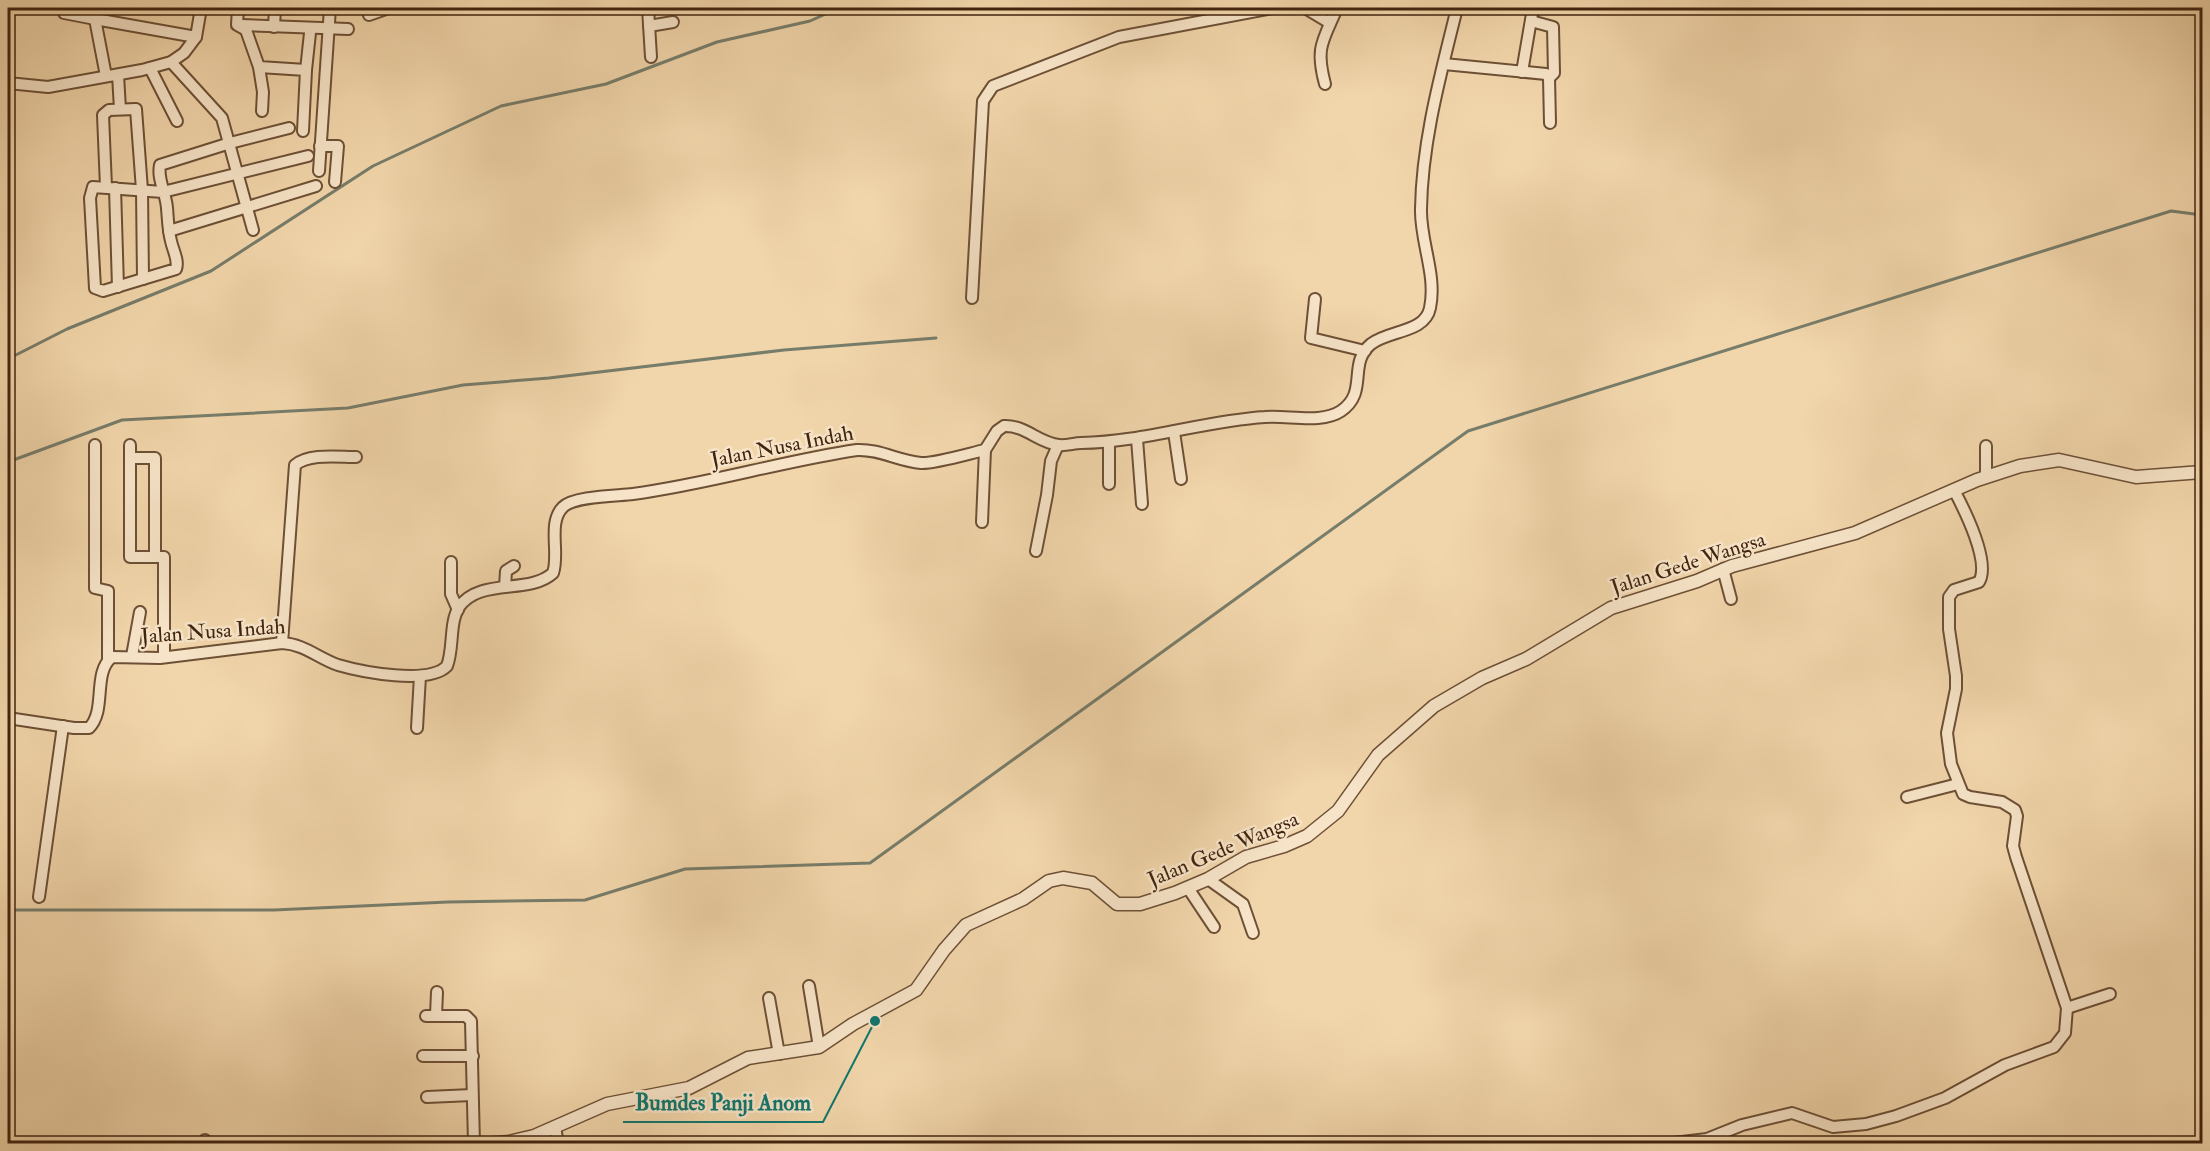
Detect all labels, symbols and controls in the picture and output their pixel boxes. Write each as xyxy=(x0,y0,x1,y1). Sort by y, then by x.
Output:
street label: Jalan Nusa Indah xyxy=(708,419,856,474)
street label: Jalan Gede Wangsa xyxy=(1606,526,1769,602)
street label: Jalan Nusa Indah xyxy=(139,613,286,650)
street label: Jalan Gede Wangsa xyxy=(1143,805,1303,894)
callout: Bumdes Panji Anom xyxy=(623,1082,823,1122)
text: Bumdes Panji Anom xyxy=(635,1089,812,1117)

